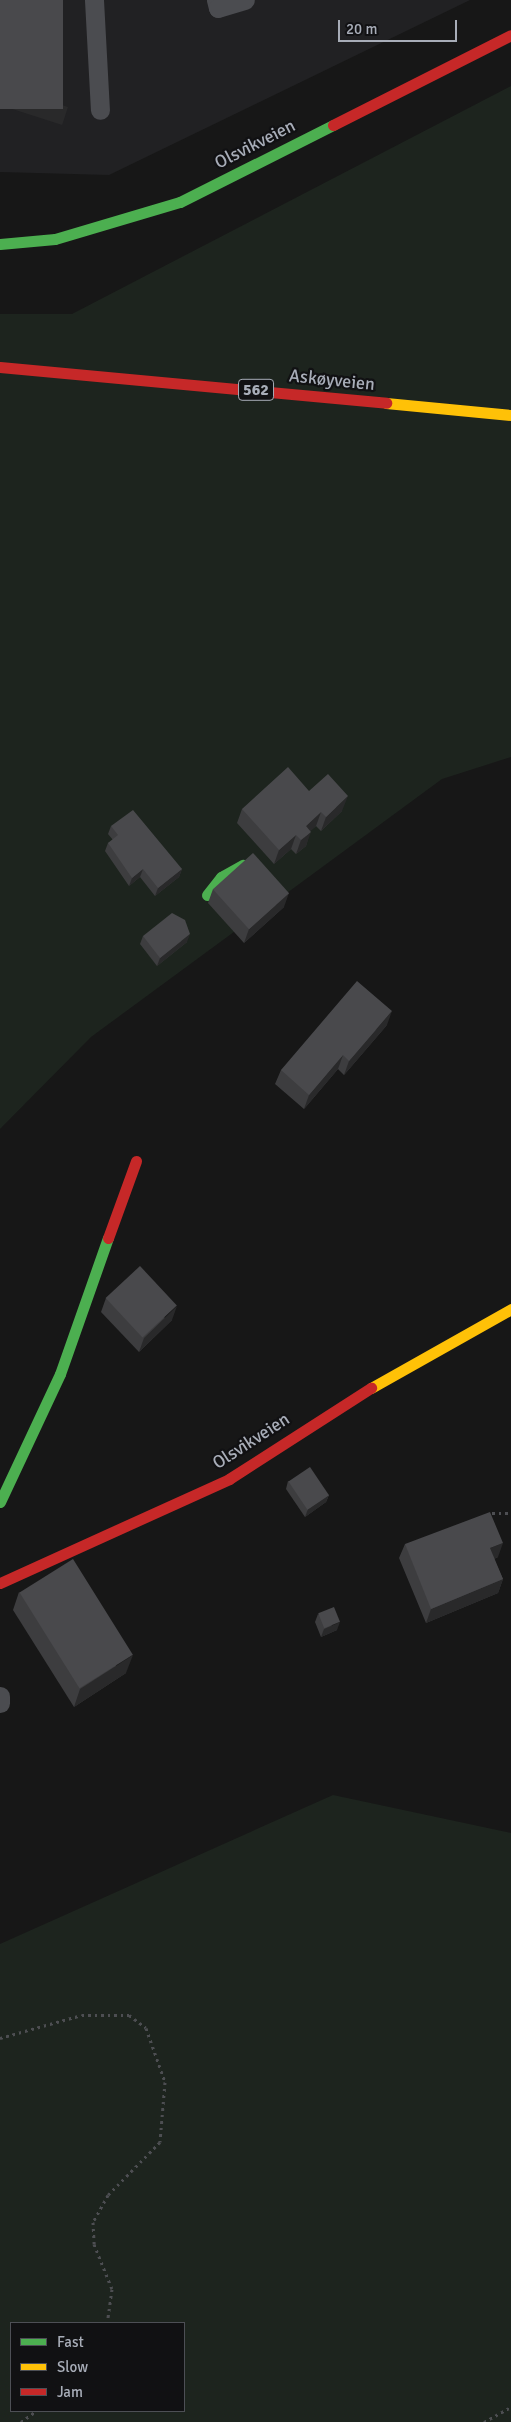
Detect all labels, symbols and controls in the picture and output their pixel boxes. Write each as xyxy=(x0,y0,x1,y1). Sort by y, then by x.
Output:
scale bar xyxy=(341,10,460,42)
text: 20 m xyxy=(346,20,377,38)
street label: Olsvikveien xyxy=(211,115,299,173)
street label: Askøyveien xyxy=(288,365,376,395)
road number: 562 xyxy=(237,376,275,404)
street label: Olsvikveien xyxy=(208,1408,294,1474)
legend xyxy=(10,2322,185,2412)
text: Fast xyxy=(57,2333,84,2351)
text: Slow xyxy=(57,2358,88,2376)
text: Jam xyxy=(57,2383,83,2401)

